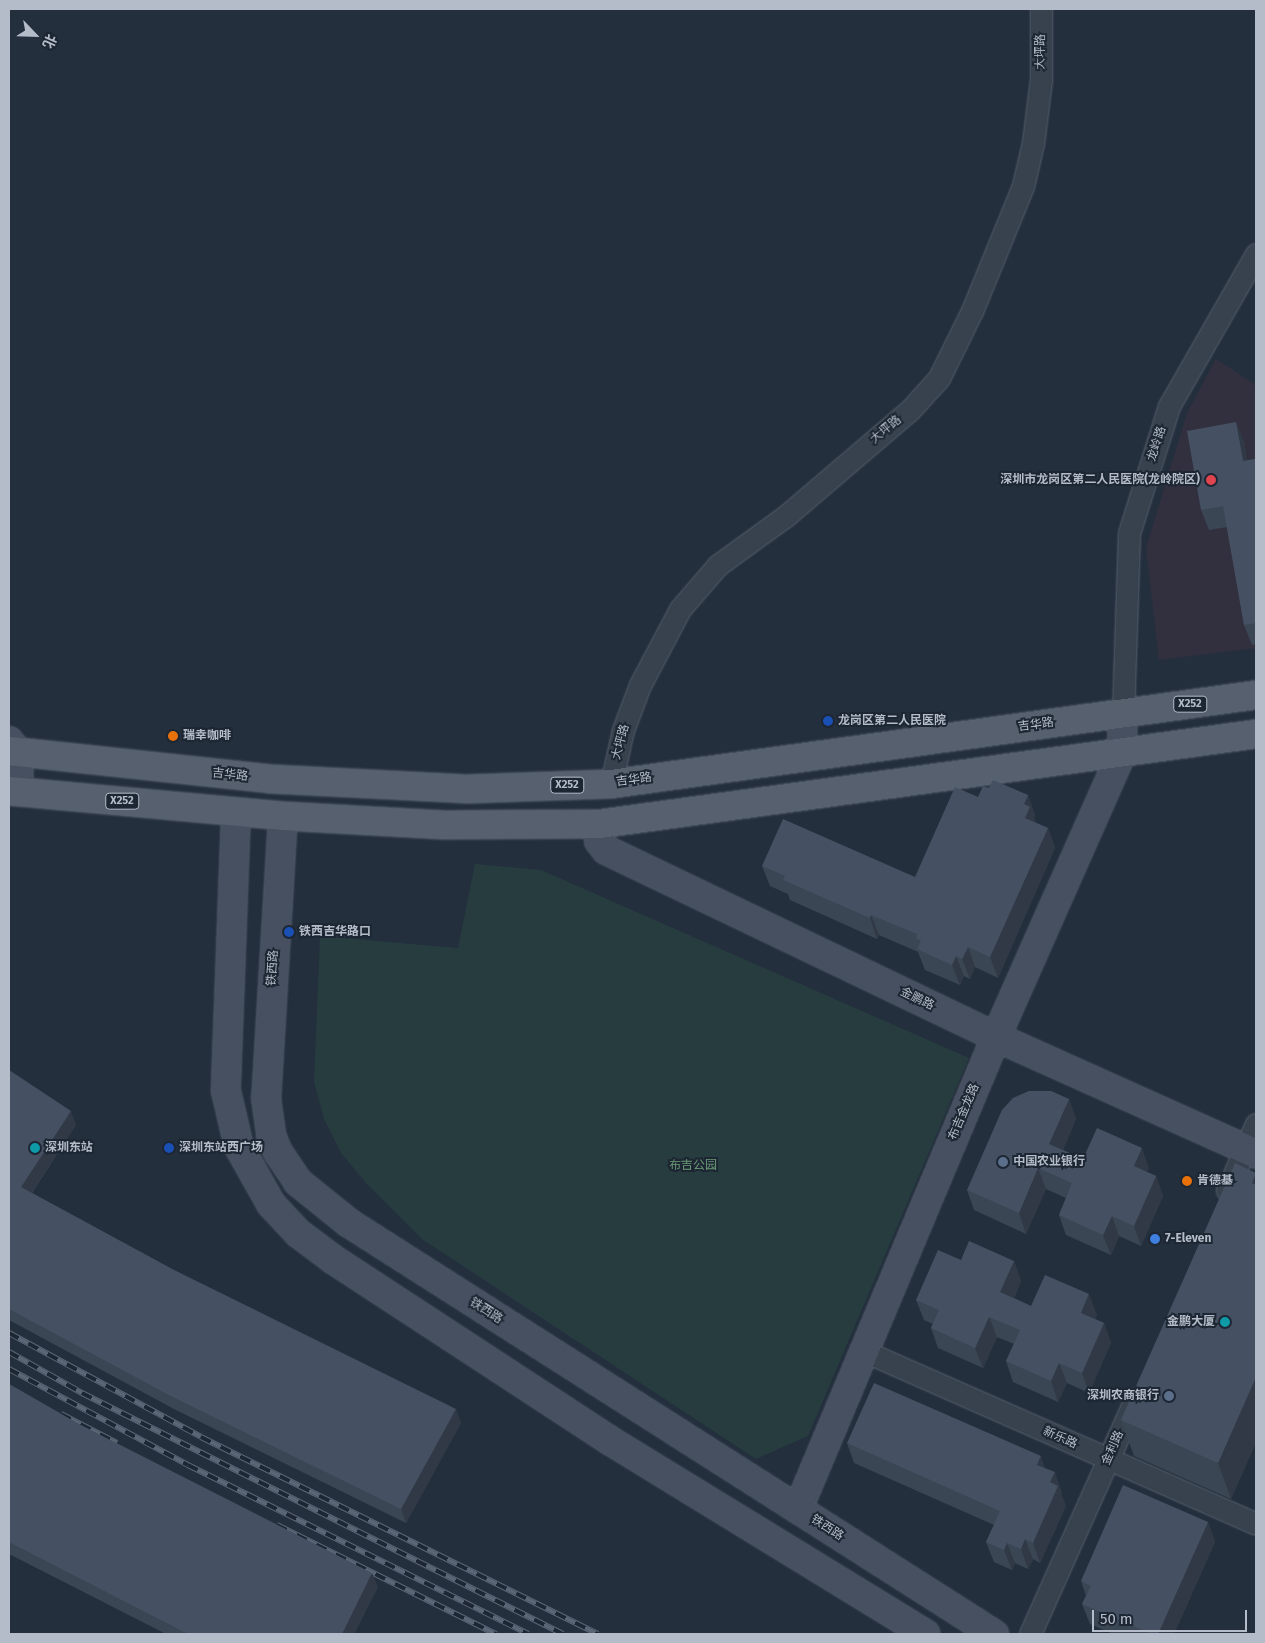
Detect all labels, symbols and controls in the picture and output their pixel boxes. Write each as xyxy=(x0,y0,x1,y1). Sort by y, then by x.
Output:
north arrow xyxy=(10,10,60,60)
text: 北 xyxy=(39,31,60,51)
street label: 大坪路 xyxy=(1034,34,1048,70)
street label: 大坪路 xyxy=(868,413,904,447)
street label: 龙岭路 xyxy=(1145,425,1169,463)
place label: 深圳市龙岗区第二人民医院(龙岭院区) xyxy=(1000,473,1200,487)
marker: 深圳市龙岗区第二人民医院(龙岭院区) xyxy=(1204,473,1218,487)
road number: X252 xyxy=(1172,696,1208,712)
place label: 龙岗区第二人民医院 xyxy=(838,714,946,728)
marker: 龙岗区第二人民医院 xyxy=(822,715,834,727)
street label: 吉华路 xyxy=(1017,715,1055,735)
street label: 大坪路 xyxy=(609,723,633,761)
place label: 瑞幸咖啡 xyxy=(183,729,231,743)
marker: 瑞幸咖啡 xyxy=(167,730,179,742)
street label: 吉华路 xyxy=(211,766,249,784)
street label: 吉华路 xyxy=(615,770,653,790)
road number: X252 xyxy=(550,776,584,794)
road number: X252 xyxy=(104,792,140,809)
place label: 铁西吉华路口 xyxy=(299,925,371,939)
marker: 铁西吉华路口 xyxy=(283,926,295,938)
street label: 铁西路 xyxy=(265,950,281,986)
street label: 金鹏路 xyxy=(898,985,936,1013)
street label: 布吉金龙路 xyxy=(946,1082,982,1142)
place label: 深圳东站 xyxy=(45,1141,93,1155)
place label: 深圳东站西广场 xyxy=(179,1141,263,1155)
marker: 深圳东站 xyxy=(29,1142,41,1154)
marker: 深圳东站西广场 xyxy=(163,1142,175,1154)
place label: 中国农业银行 xyxy=(1013,1155,1085,1169)
marker: 中国农业银行 xyxy=(997,1156,1009,1168)
park label: 布吉公园 xyxy=(669,1159,717,1173)
place label: 肯德基 xyxy=(1197,1174,1233,1188)
marker: 肯德基 xyxy=(1181,1175,1193,1187)
place label: 7-Eleven xyxy=(1165,1232,1211,1246)
marker: 7-Eleven xyxy=(1149,1233,1161,1245)
street label: 铁西路 xyxy=(467,1295,505,1327)
place label: 金鹏大厦 xyxy=(1167,1315,1215,1329)
marker: 金鹏大厦 xyxy=(1219,1316,1231,1328)
place label: 深圳农商银行 xyxy=(1087,1389,1159,1403)
marker: 深圳农商银行 xyxy=(1163,1390,1175,1402)
street label: 新乐路 xyxy=(1041,1424,1079,1452)
street label: 金利路 xyxy=(1099,1429,1127,1467)
street label: 铁西路 xyxy=(808,1512,846,1544)
scale bar xyxy=(1095,1600,1250,1632)
text: 50 m xyxy=(1100,1610,1133,1628)

